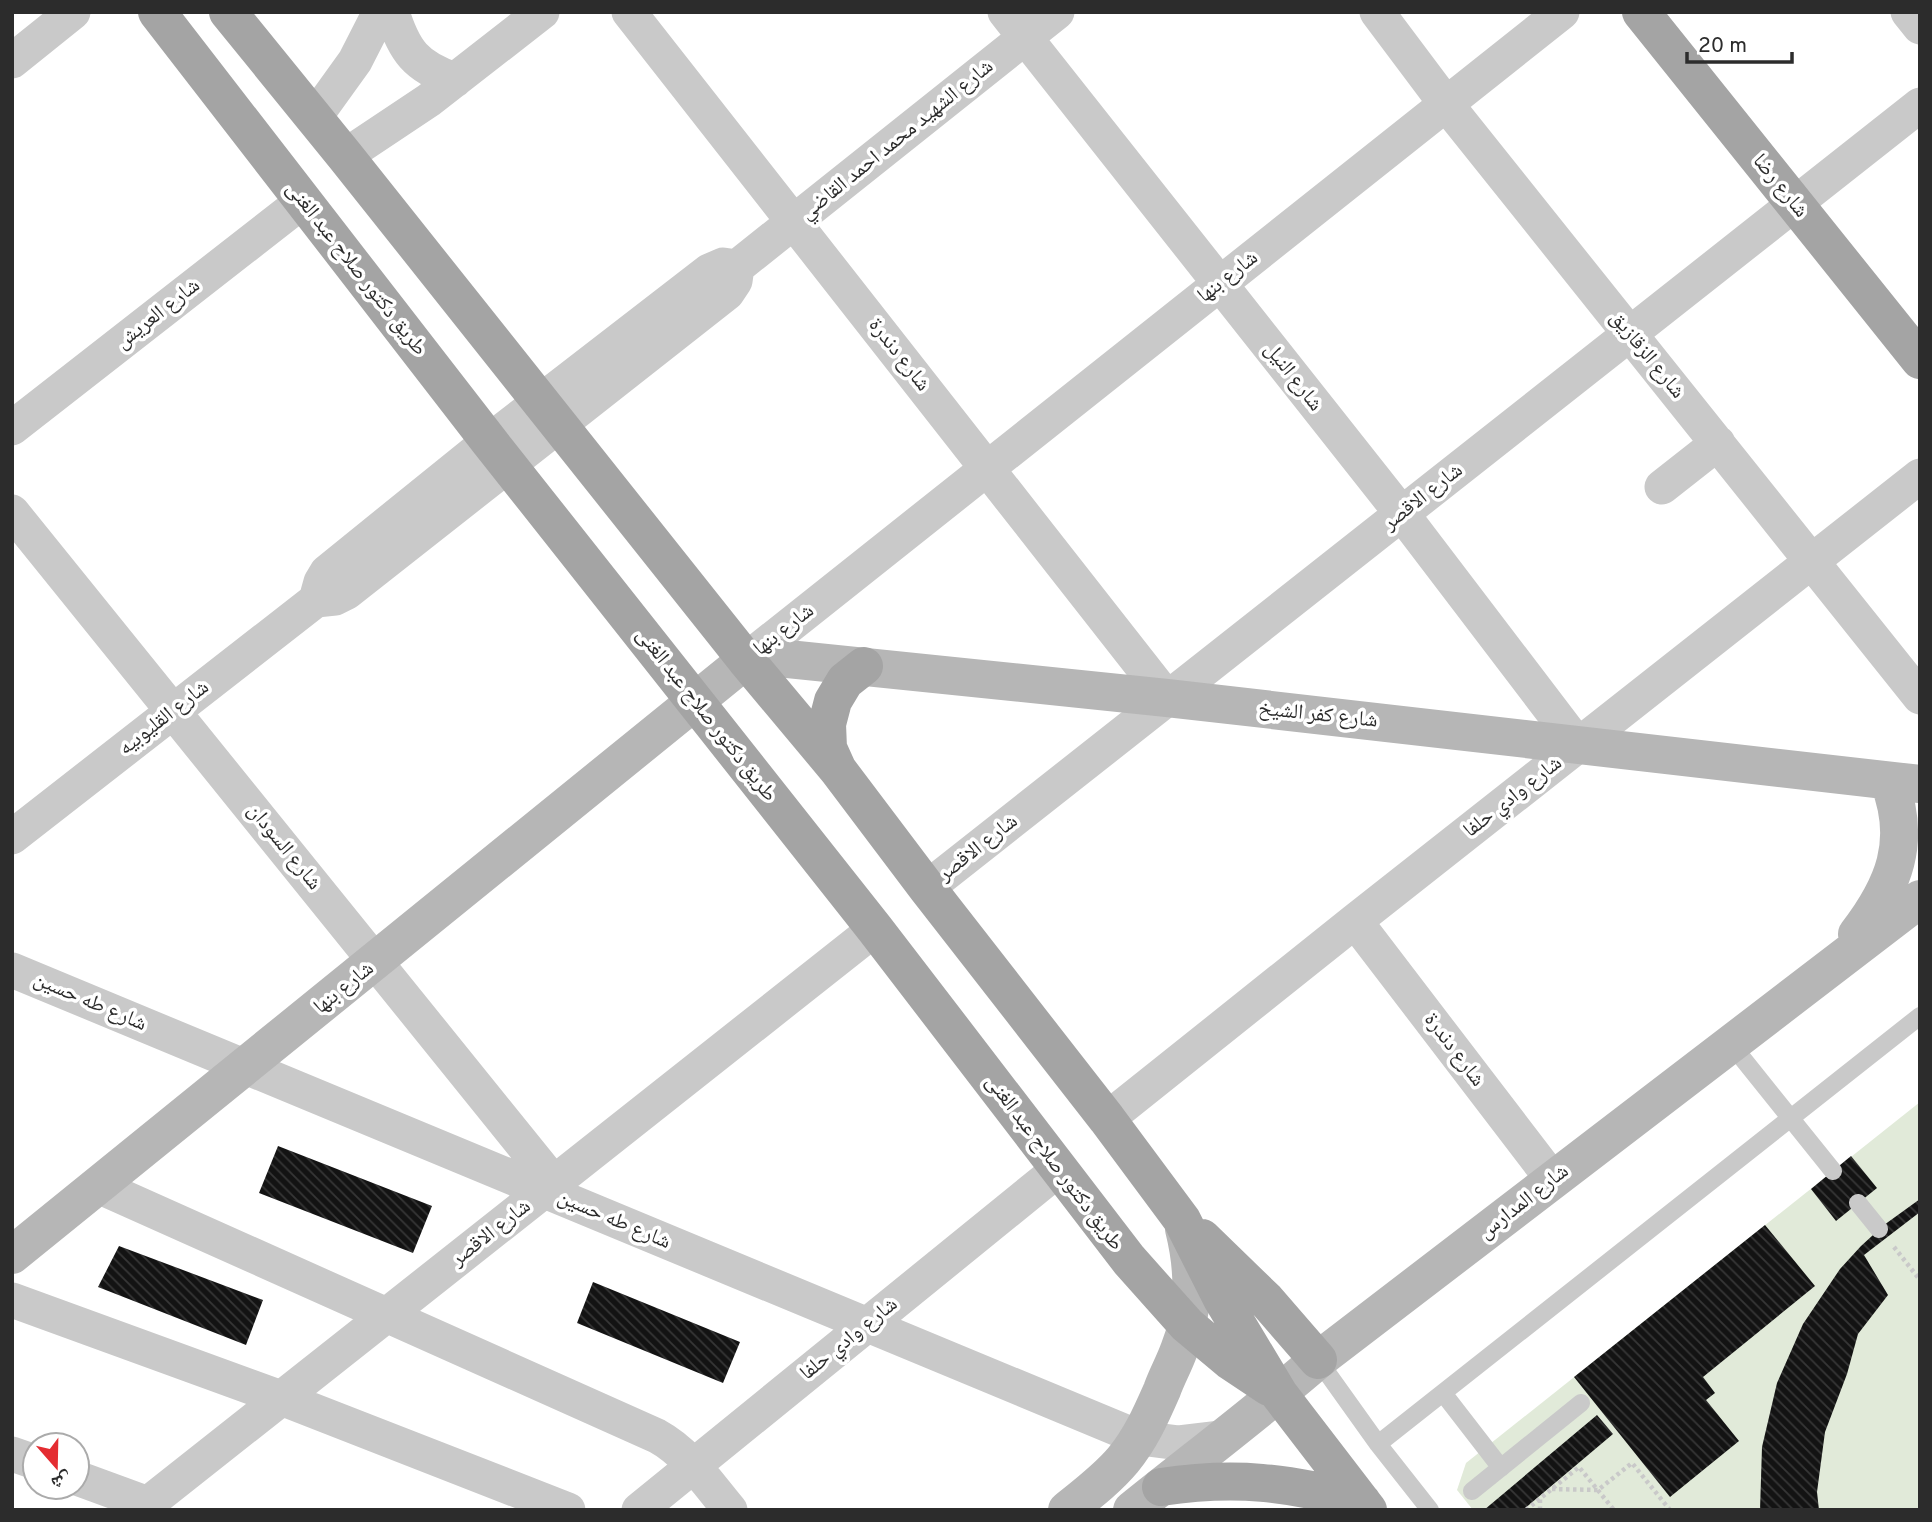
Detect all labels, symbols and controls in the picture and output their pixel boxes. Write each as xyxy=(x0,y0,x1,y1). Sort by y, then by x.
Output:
scale bar xyxy=(1687,21,1792,65)
text: 20 m xyxy=(1698,33,1747,60)
street label: شارع الشهيد محمد احمد القاضي xyxy=(795,54,1000,228)
street label: شارع رضا xyxy=(1746,148,1814,224)
street label: طريق دكتور صلاح عبد الغنى xyxy=(280,176,432,362)
street label: شارع بنها xyxy=(1192,245,1264,309)
street label: شارع العريش xyxy=(110,273,206,355)
street label: شارع الزقازيق xyxy=(1603,305,1691,405)
street label: شارع دندرة xyxy=(862,313,936,397)
street label: شارع النيل xyxy=(1258,337,1328,417)
street label: شارع الاقصر xyxy=(1377,457,1468,537)
street label: شارع بنها xyxy=(748,598,820,662)
street label: طريق دكتور صلاح عبد الغنى xyxy=(630,622,782,808)
street label: شارع القليوبيه xyxy=(113,674,215,762)
street label: شارع كفر الشيخ xyxy=(1257,695,1379,735)
street label: شارع وادي حلفا xyxy=(1458,750,1569,845)
street label: شارع السودان xyxy=(241,798,327,896)
street label: شارع الاقصر xyxy=(932,808,1023,888)
street label: شارع بنها xyxy=(308,955,380,1021)
street label: شارع طه حسين xyxy=(29,966,151,1038)
street label: شارع دندرة xyxy=(1417,1008,1491,1092)
street label: طريق دكتور صلاح عبد الغنى xyxy=(979,1070,1129,1256)
street label: شارع المدارس xyxy=(1473,1158,1575,1246)
street label: شارع طه حسين xyxy=(553,1184,675,1256)
street label: شارع الاقصر xyxy=(445,1193,536,1273)
street label: شارع وادي حلفا xyxy=(795,1291,904,1388)
north arrow xyxy=(21,1431,91,1501)
text: ش xyxy=(48,1465,75,1495)

